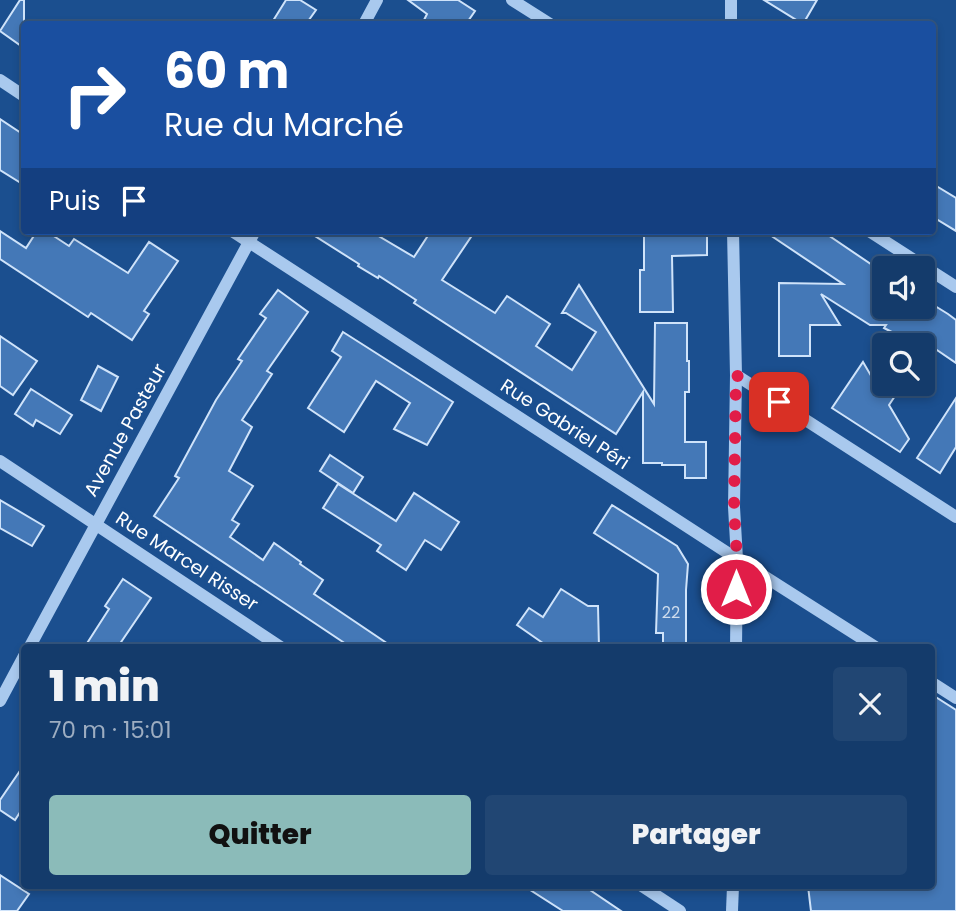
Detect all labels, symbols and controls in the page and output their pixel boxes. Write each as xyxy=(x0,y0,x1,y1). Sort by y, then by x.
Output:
text: 60 m xyxy=(164,37,289,105)
icon: right xyxy=(49,49,140,140)
text: Rue du Marché xyxy=(164,102,404,147)
icon: arrive xyxy=(115,182,153,220)
text: Puis xyxy=(49,183,101,219)
map controls xyxy=(872,256,935,396)
button: sound xyxy=(872,256,935,319)
button: search xyxy=(872,333,935,396)
street label: Avenue Pasteur xyxy=(77,359,173,501)
street label: Rue Gabriel Péri xyxy=(495,372,635,476)
pin xyxy=(749,372,809,432)
icon: arrive xyxy=(760,383,798,421)
street label: Rue Marcel Risser xyxy=(111,505,263,617)
position arrow xyxy=(699,552,773,626)
house number: 22 xyxy=(662,601,680,624)
text: 1 min xyxy=(49,657,160,716)
button: close xyxy=(833,667,907,741)
text: 70 m · 15:01 xyxy=(49,714,172,746)
button: Quitter xyxy=(49,795,471,875)
button: Partager xyxy=(485,795,907,875)

